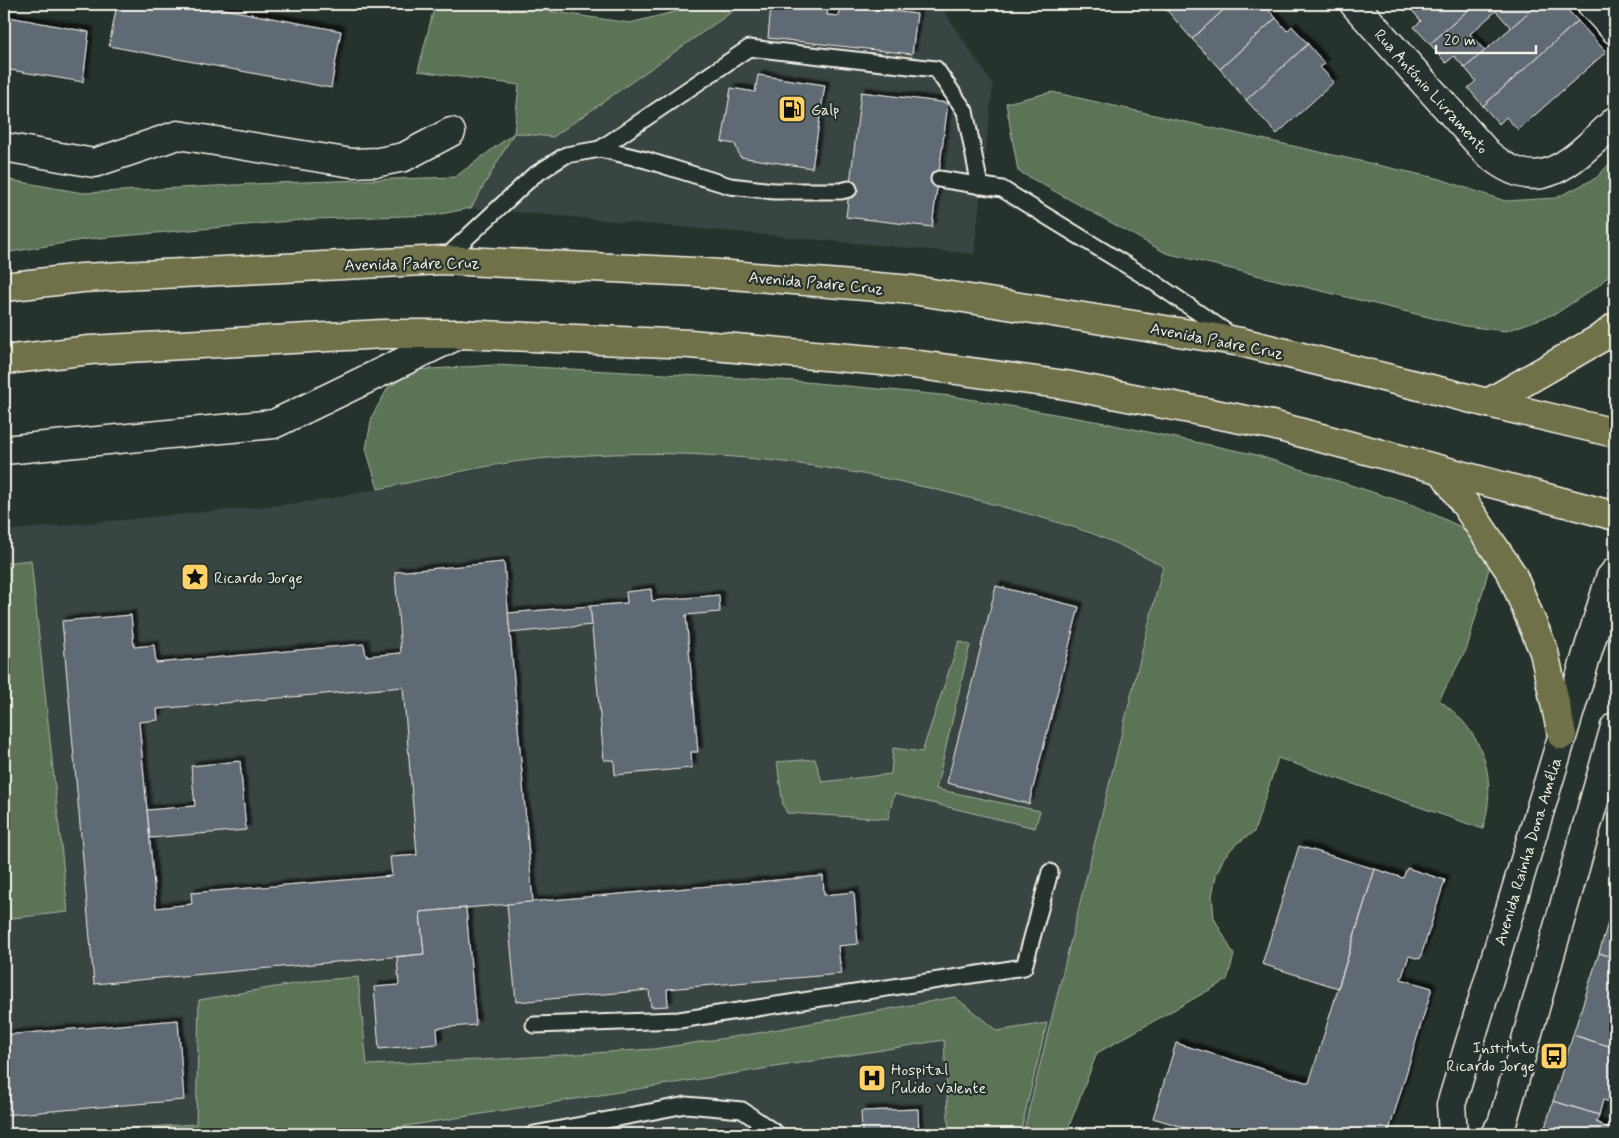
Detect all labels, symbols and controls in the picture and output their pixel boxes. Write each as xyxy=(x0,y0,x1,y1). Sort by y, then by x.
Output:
scale bar xyxy=(1436,22,1536,54)
street label: Rua António Livramento xyxy=(1369,25,1493,159)
text: 20 m xyxy=(1444,31,1476,51)
fuel station icon: Galp xyxy=(777,94,807,124)
place label: Galp xyxy=(811,100,839,121)
street label: Avenida Padre Cruz xyxy=(344,253,480,276)
street label: Avenida Padre Cruz xyxy=(748,267,884,300)
street label: Avenida Padre Cruz xyxy=(1148,318,1285,365)
place icon: Ricardo Jorge xyxy=(180,562,210,592)
place label: Ricardo Jorge xyxy=(214,568,303,589)
street label: Avenida Rainha Dona Amélia xyxy=(1490,755,1567,948)
place label: Instituto Ricardo Jorge xyxy=(1446,1038,1535,1077)
bus stop icon: Instituto Ricardo Jorge xyxy=(1539,1041,1569,1071)
place label: Hospital Pulido Valente xyxy=(891,1060,986,1099)
hospital icon: Hospital Pulido Valente xyxy=(857,1063,887,1093)

